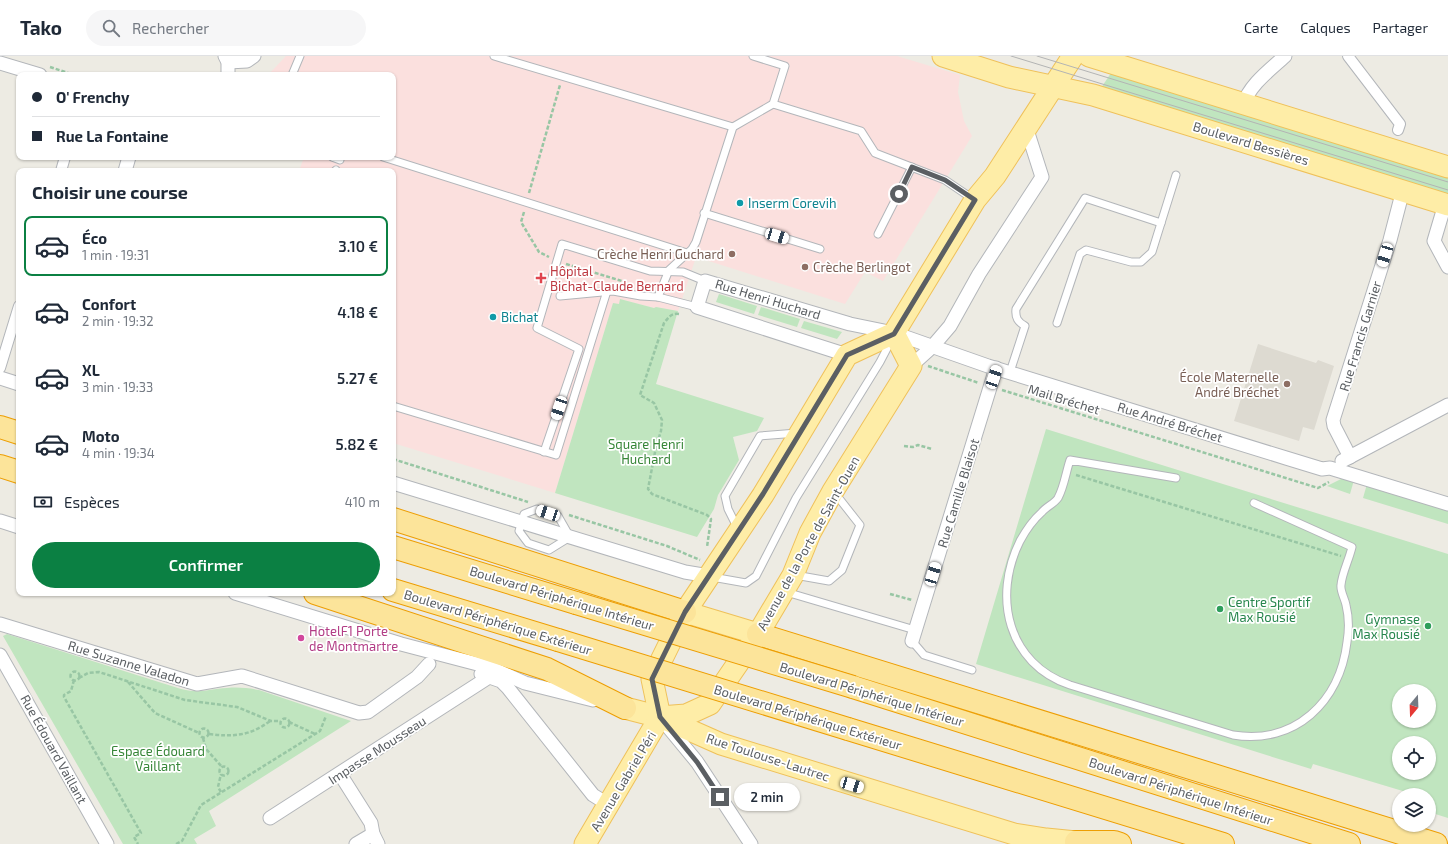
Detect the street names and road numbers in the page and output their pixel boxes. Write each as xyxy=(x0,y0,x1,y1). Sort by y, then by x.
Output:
street label: Boulevard Bessières xyxy=(1191,118,1311,168)
street label: Rue Henri Huchard xyxy=(713,275,823,323)
street label: Rue Francis Garnier xyxy=(1336,279,1384,393)
street label: Mail Bréchet xyxy=(1026,381,1102,417)
street label: Rue André Bréchet xyxy=(1116,398,1224,446)
street label: Rue Camille Blaisot xyxy=(934,436,982,550)
street label: Avenue de la Porte de Saint-Ouen xyxy=(753,453,863,633)
street label: Boulevard Périphérique Intérieur xyxy=(468,562,656,634)
street label: Boulevard Périphérique Extérieur xyxy=(402,586,594,658)
street label: Rue Suzanne Valadon xyxy=(66,637,192,689)
street label: Boulevard Périphérique Intérieur xyxy=(778,658,966,730)
street label: Boulevard Périphérique Extérieur xyxy=(712,681,904,753)
street label: Rue Édouard Vaillant xyxy=(17,691,92,806)
street label: Impasse Mousseau xyxy=(325,712,429,788)
street label: Avenue Gabriel Péri xyxy=(587,728,659,834)
street label: Rue Toulouse-Lautrec xyxy=(704,730,832,784)
street label: Boulevard Périphérique Intérieur xyxy=(1087,754,1275,828)

